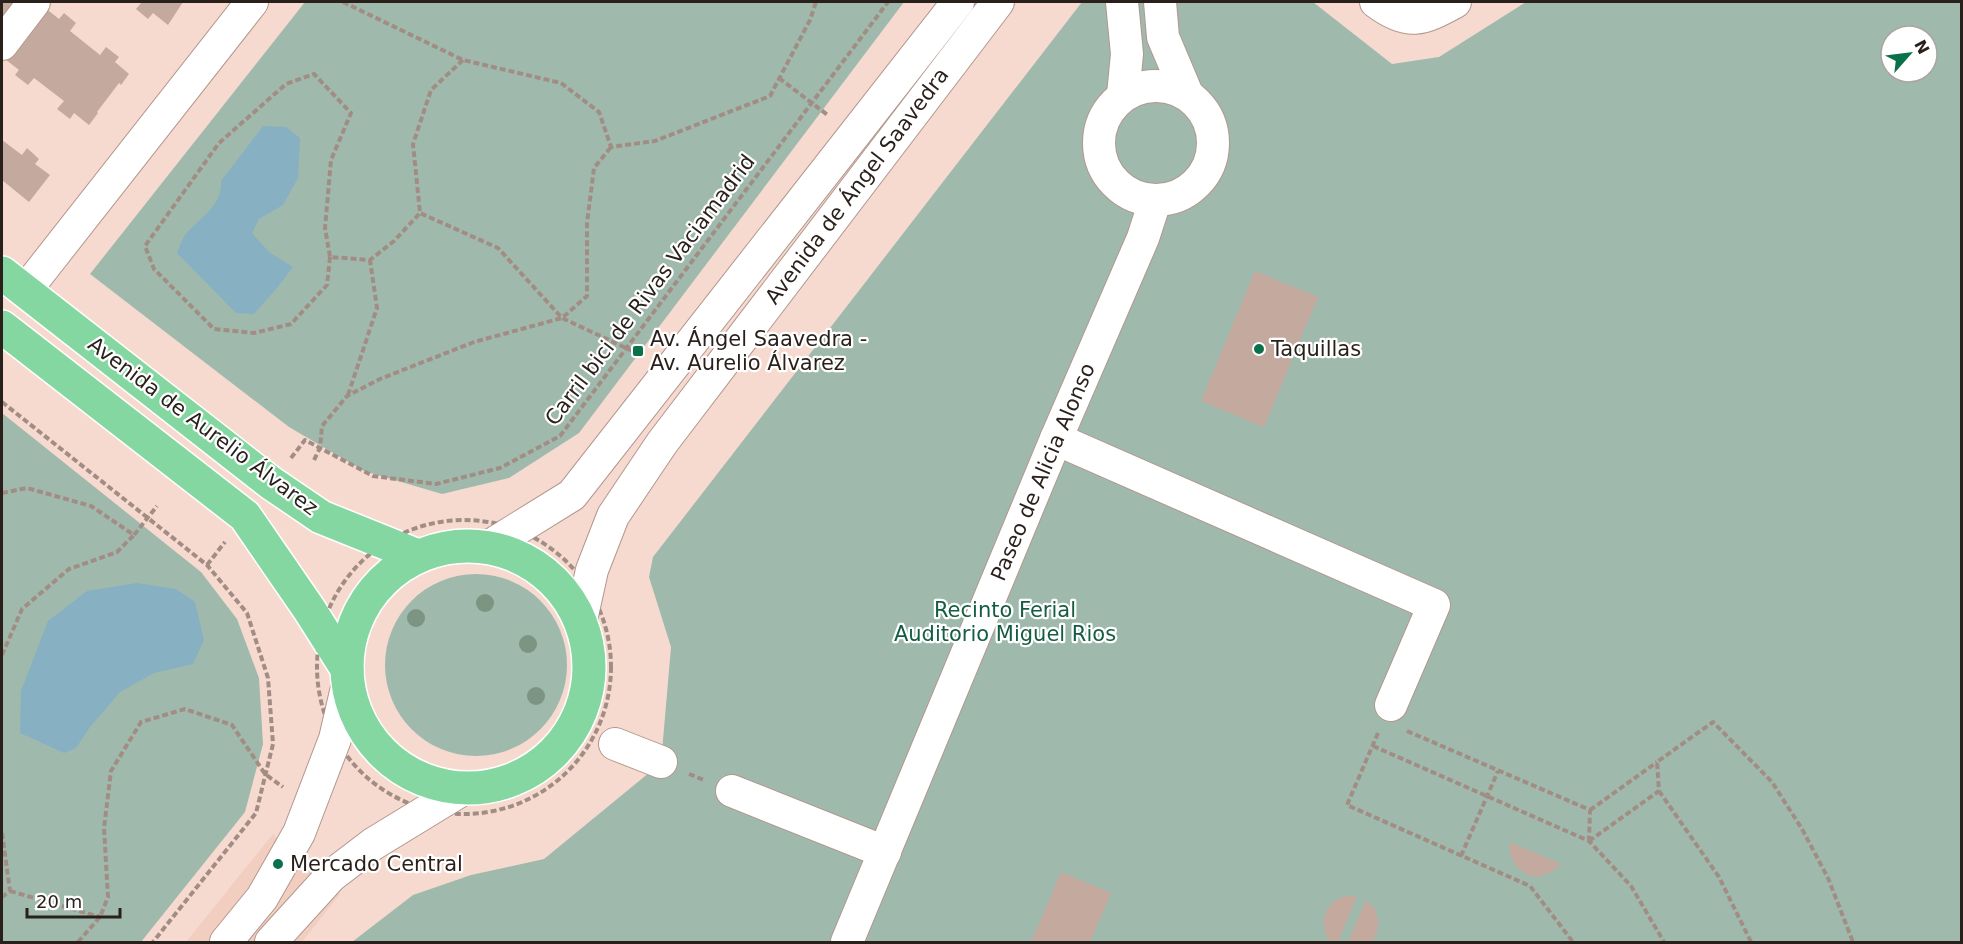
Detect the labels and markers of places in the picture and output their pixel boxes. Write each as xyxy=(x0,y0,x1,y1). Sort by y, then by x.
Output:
place label: Av. Ángel Saavedra - Av. Aurelio Álvarez xyxy=(650,326,867,375)
place label: Taquillas xyxy=(1270,337,1361,361)
marker: Taquillas xyxy=(1252,342,1266,356)
marker: Av. Ángel Saavedra - Av. Aurelio Álvarez xyxy=(631,344,645,358)
place label: Mercado Central xyxy=(290,852,463,876)
marker: Mercado Central xyxy=(271,857,285,871)

